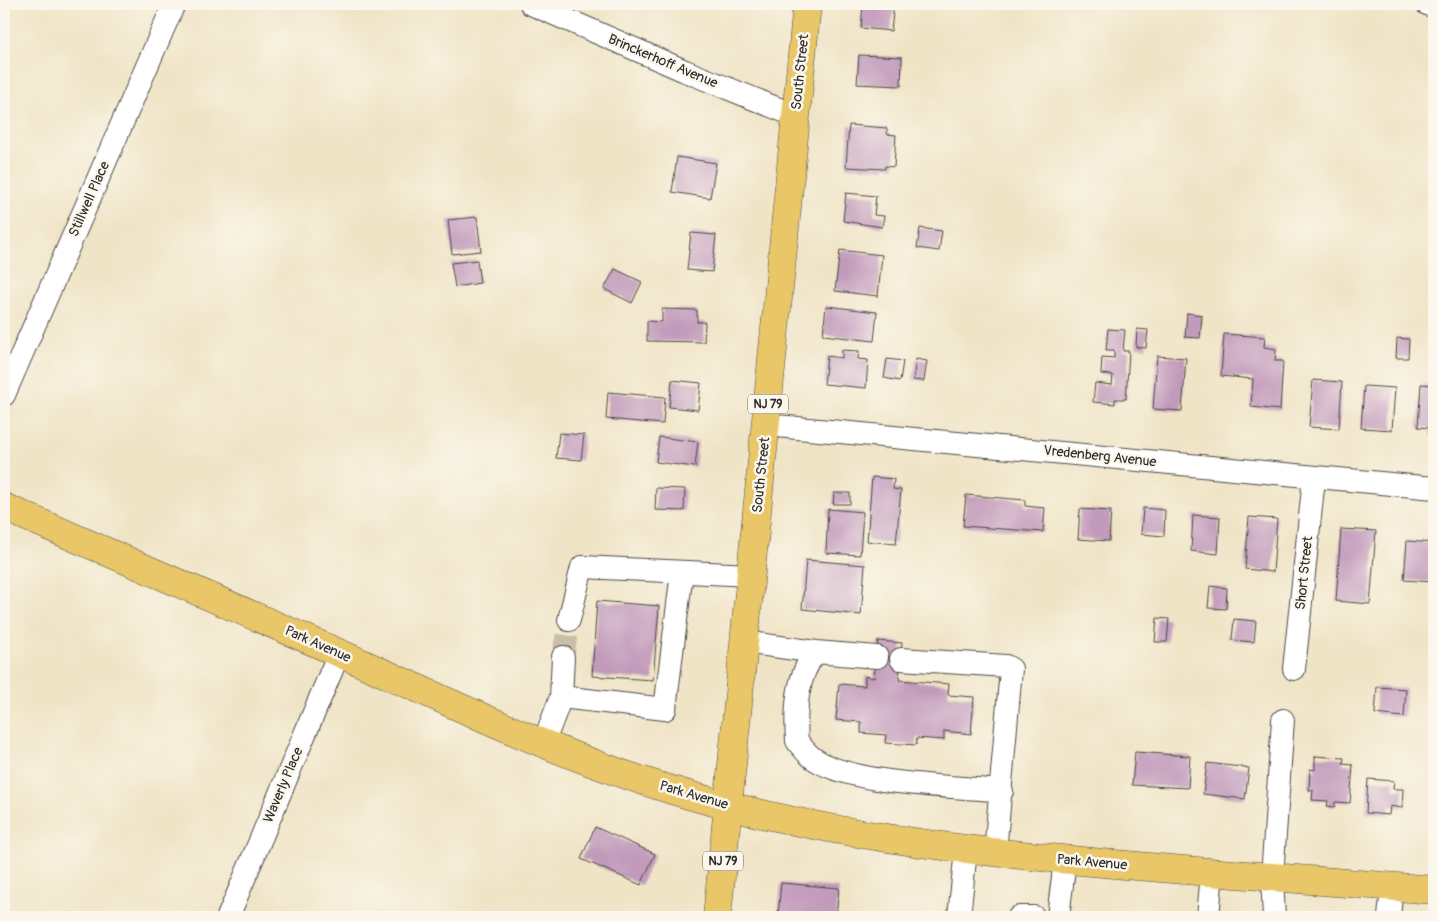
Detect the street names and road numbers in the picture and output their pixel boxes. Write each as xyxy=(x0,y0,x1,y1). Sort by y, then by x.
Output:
street label: Brinckerhoff Avenue xyxy=(606,30,720,92)
street label: South Street xyxy=(788,33,812,111)
street label: Stillwell Place xyxy=(65,159,113,239)
road number: NJ 79 xyxy=(748,394,788,414)
street label: South Street xyxy=(749,436,773,514)
street label: Vredenberg Avenue xyxy=(1043,442,1157,470)
street label: Short Street xyxy=(1292,535,1316,611)
street label: Park Avenue xyxy=(282,622,354,666)
street label: Waverly Place xyxy=(259,744,307,825)
street label: Park Avenue xyxy=(658,777,730,813)
street label: Park Avenue xyxy=(1056,850,1128,874)
road number: NJ 79 xyxy=(703,851,743,870)

